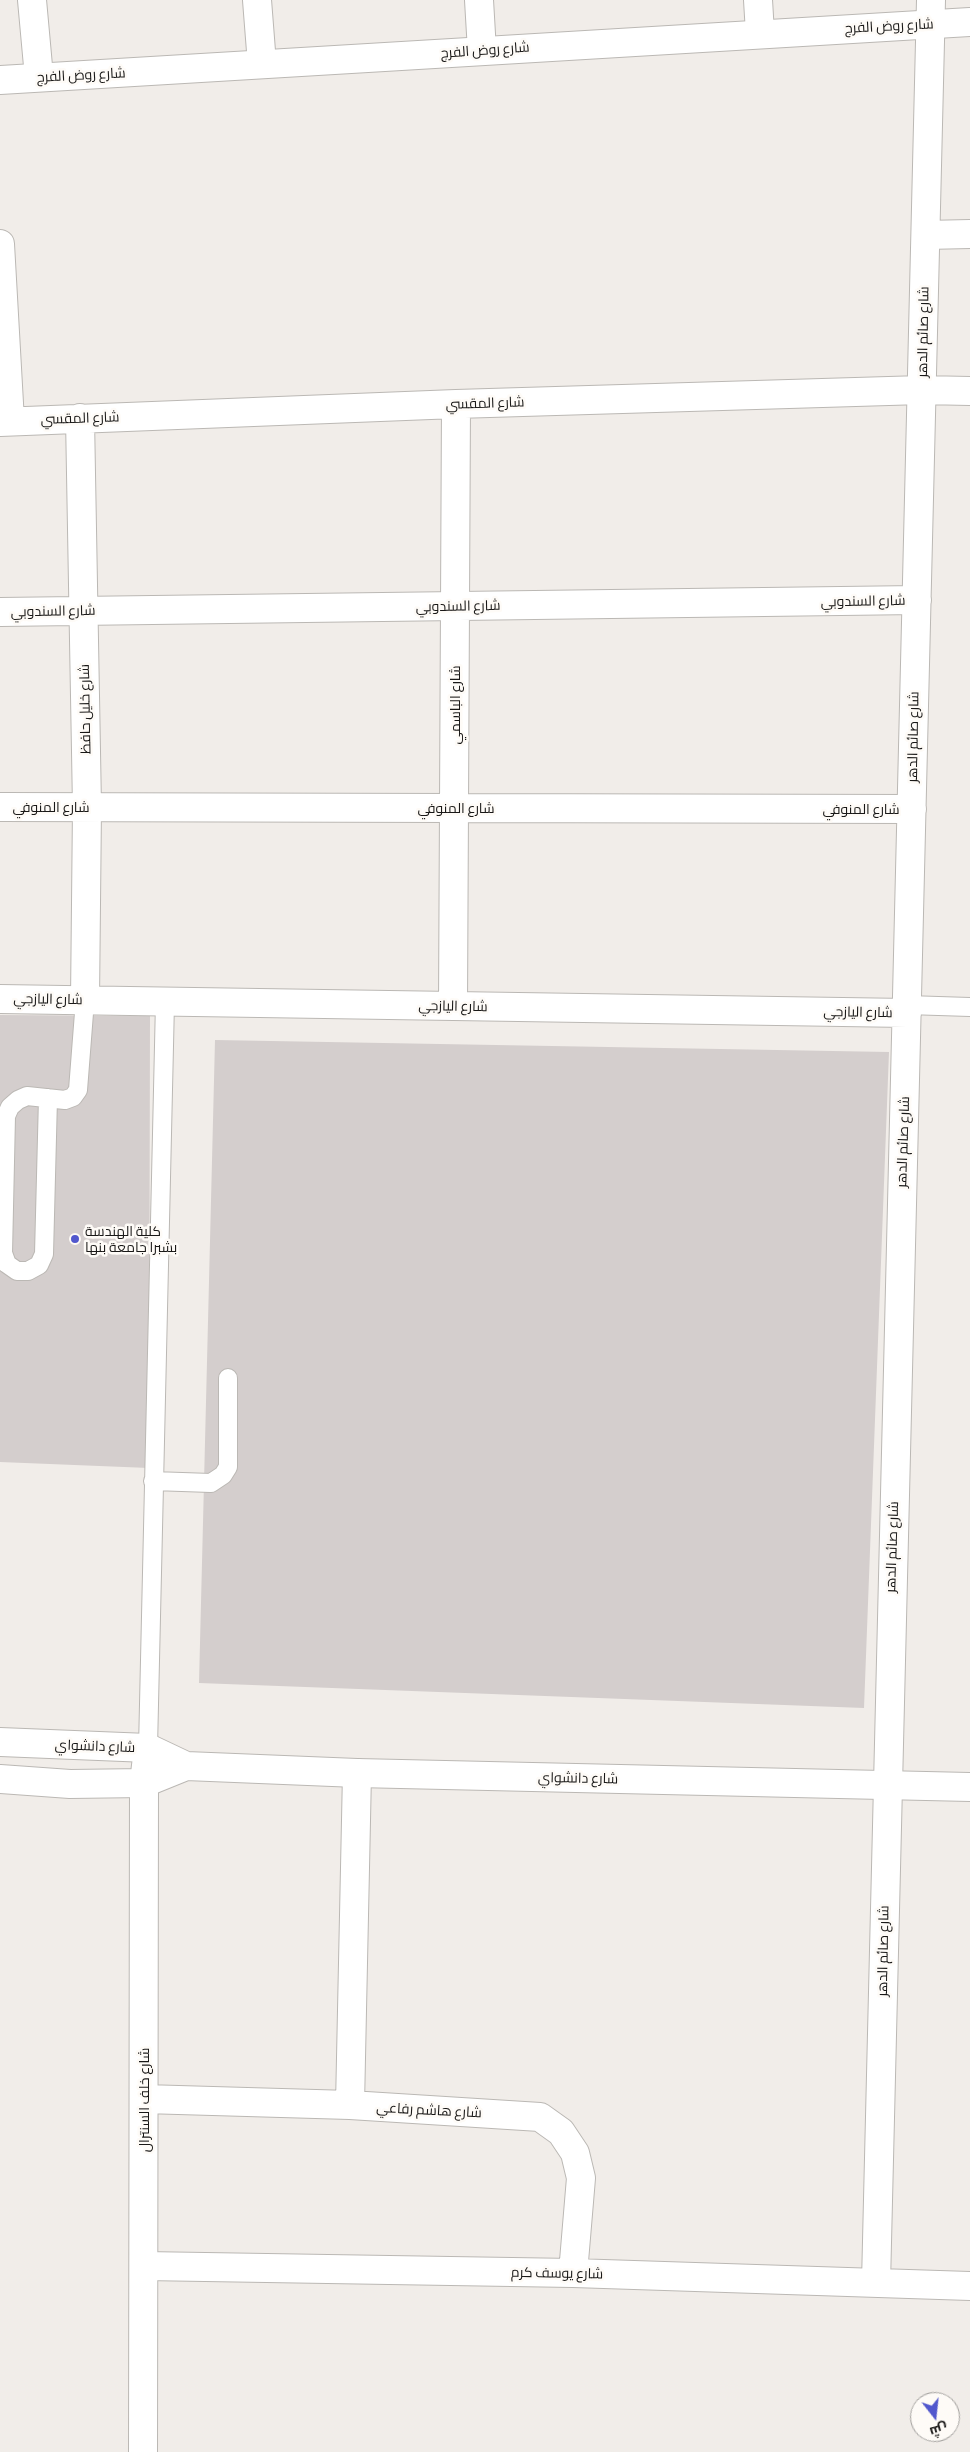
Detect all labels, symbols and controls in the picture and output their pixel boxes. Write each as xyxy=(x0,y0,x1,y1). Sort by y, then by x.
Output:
street label: شارع روض الفرج xyxy=(844,15,934,37)
street label: شارع روض الفرج xyxy=(440,39,530,61)
street label: شارع روض الفرج xyxy=(36,64,126,86)
street label: شارع صائم الدهر xyxy=(914,286,932,378)
street label: شارع المقسي xyxy=(445,393,525,413)
street label: شارع المقسي xyxy=(40,408,120,428)
street label: شارع السندوبي xyxy=(820,592,906,610)
street label: شارع السندوبي xyxy=(415,597,501,615)
street label: شارع السندوبي xyxy=(10,602,96,620)
street label: شارع خليل حافظ xyxy=(76,664,94,754)
street label: شارع الباسمي xyxy=(447,665,463,745)
street label: شارع صائم الدهر xyxy=(904,691,922,783)
street label: شارع المنوفي xyxy=(12,799,90,815)
street label: شارع المنوفي xyxy=(417,800,495,816)
street label: شارع المنوفي xyxy=(822,801,900,817)
street label: شارع اليازجي xyxy=(13,990,83,1008)
street label: شارع اليازجي xyxy=(418,997,488,1015)
street label: شارع اليازجي xyxy=(823,1003,893,1021)
street label: شارع صائم الدهر xyxy=(893,1096,913,1188)
place label: كلية الهندسة بشبرا جامعة بنها xyxy=(85,1223,177,1256)
marker: كلية الهندسة بشبرا جامعة بنها xyxy=(69,1233,81,1245)
street label: شارع صائم الدهر xyxy=(882,1501,902,1593)
street label: شارع دانشواي xyxy=(54,1736,136,1756)
street label: شارع دانشواي xyxy=(538,1769,618,1787)
street label: شارع صائم الدهر xyxy=(874,1905,892,1997)
street label: شارع خلف السنترال xyxy=(136,2048,152,2152)
street label: شارع هاشم رفاعي xyxy=(376,2099,482,2121)
street label: شارع يوسف كرم xyxy=(511,2264,603,2282)
north arrow xyxy=(910,2392,960,2442)
text: ش xyxy=(928,2420,950,2442)

